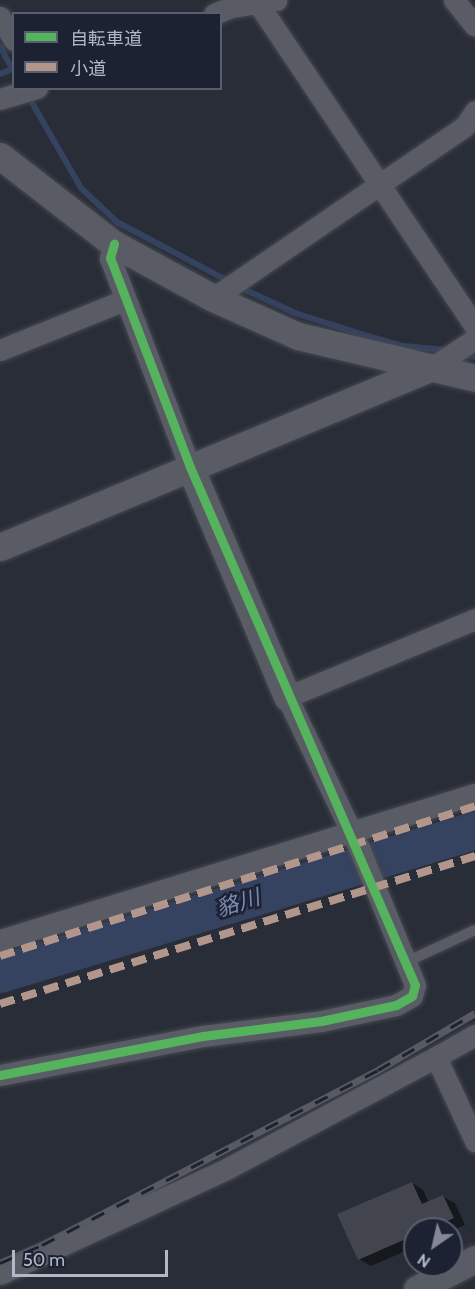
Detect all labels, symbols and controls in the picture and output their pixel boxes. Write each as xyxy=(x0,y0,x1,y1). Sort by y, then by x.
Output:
legend xyxy=(12,12,222,90)
text: 自転車道 xyxy=(70,28,142,50)
text: 小道 xyxy=(70,58,106,80)
water label: 貉川 xyxy=(213,884,263,922)
north arrow xyxy=(403,1217,463,1277)
scale bar xyxy=(15,1238,171,1276)
text: 50 m xyxy=(23,1249,65,1271)
text: N xyxy=(414,1250,434,1272)

